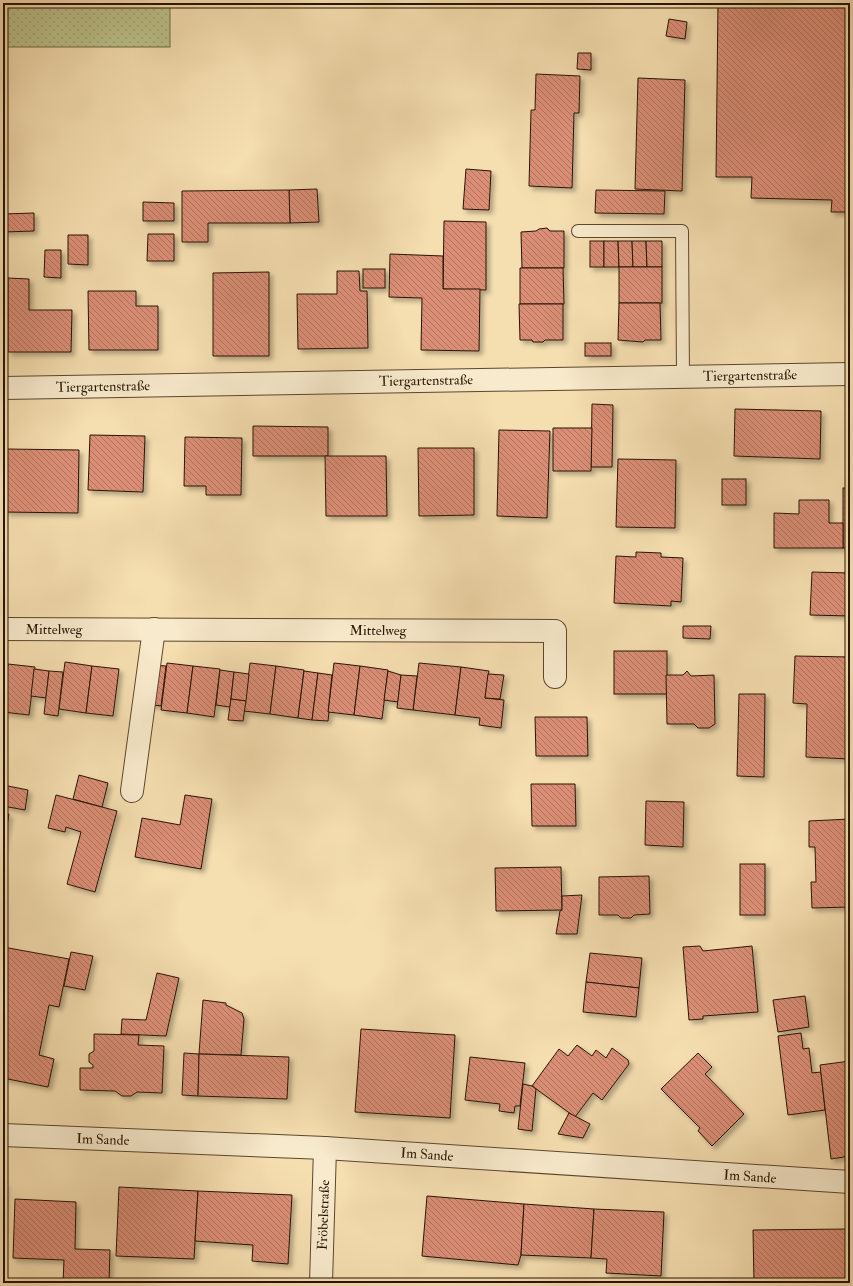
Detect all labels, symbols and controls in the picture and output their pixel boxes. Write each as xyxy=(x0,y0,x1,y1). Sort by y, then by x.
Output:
street label: Tiergartenstraße xyxy=(703,366,797,385)
street label: Tiergartenstraße xyxy=(379,371,473,390)
street label: Tiergartenstraße xyxy=(56,377,150,396)
street label: Mittelweg xyxy=(26,621,84,638)
street label: Mittelweg xyxy=(350,622,408,639)
street label: Im Sande xyxy=(76,1130,130,1149)
street label: Im Sande xyxy=(400,1144,454,1165)
street label: Im Sande xyxy=(723,1166,777,1187)
street label: Fröbelstraße xyxy=(314,1179,333,1250)

